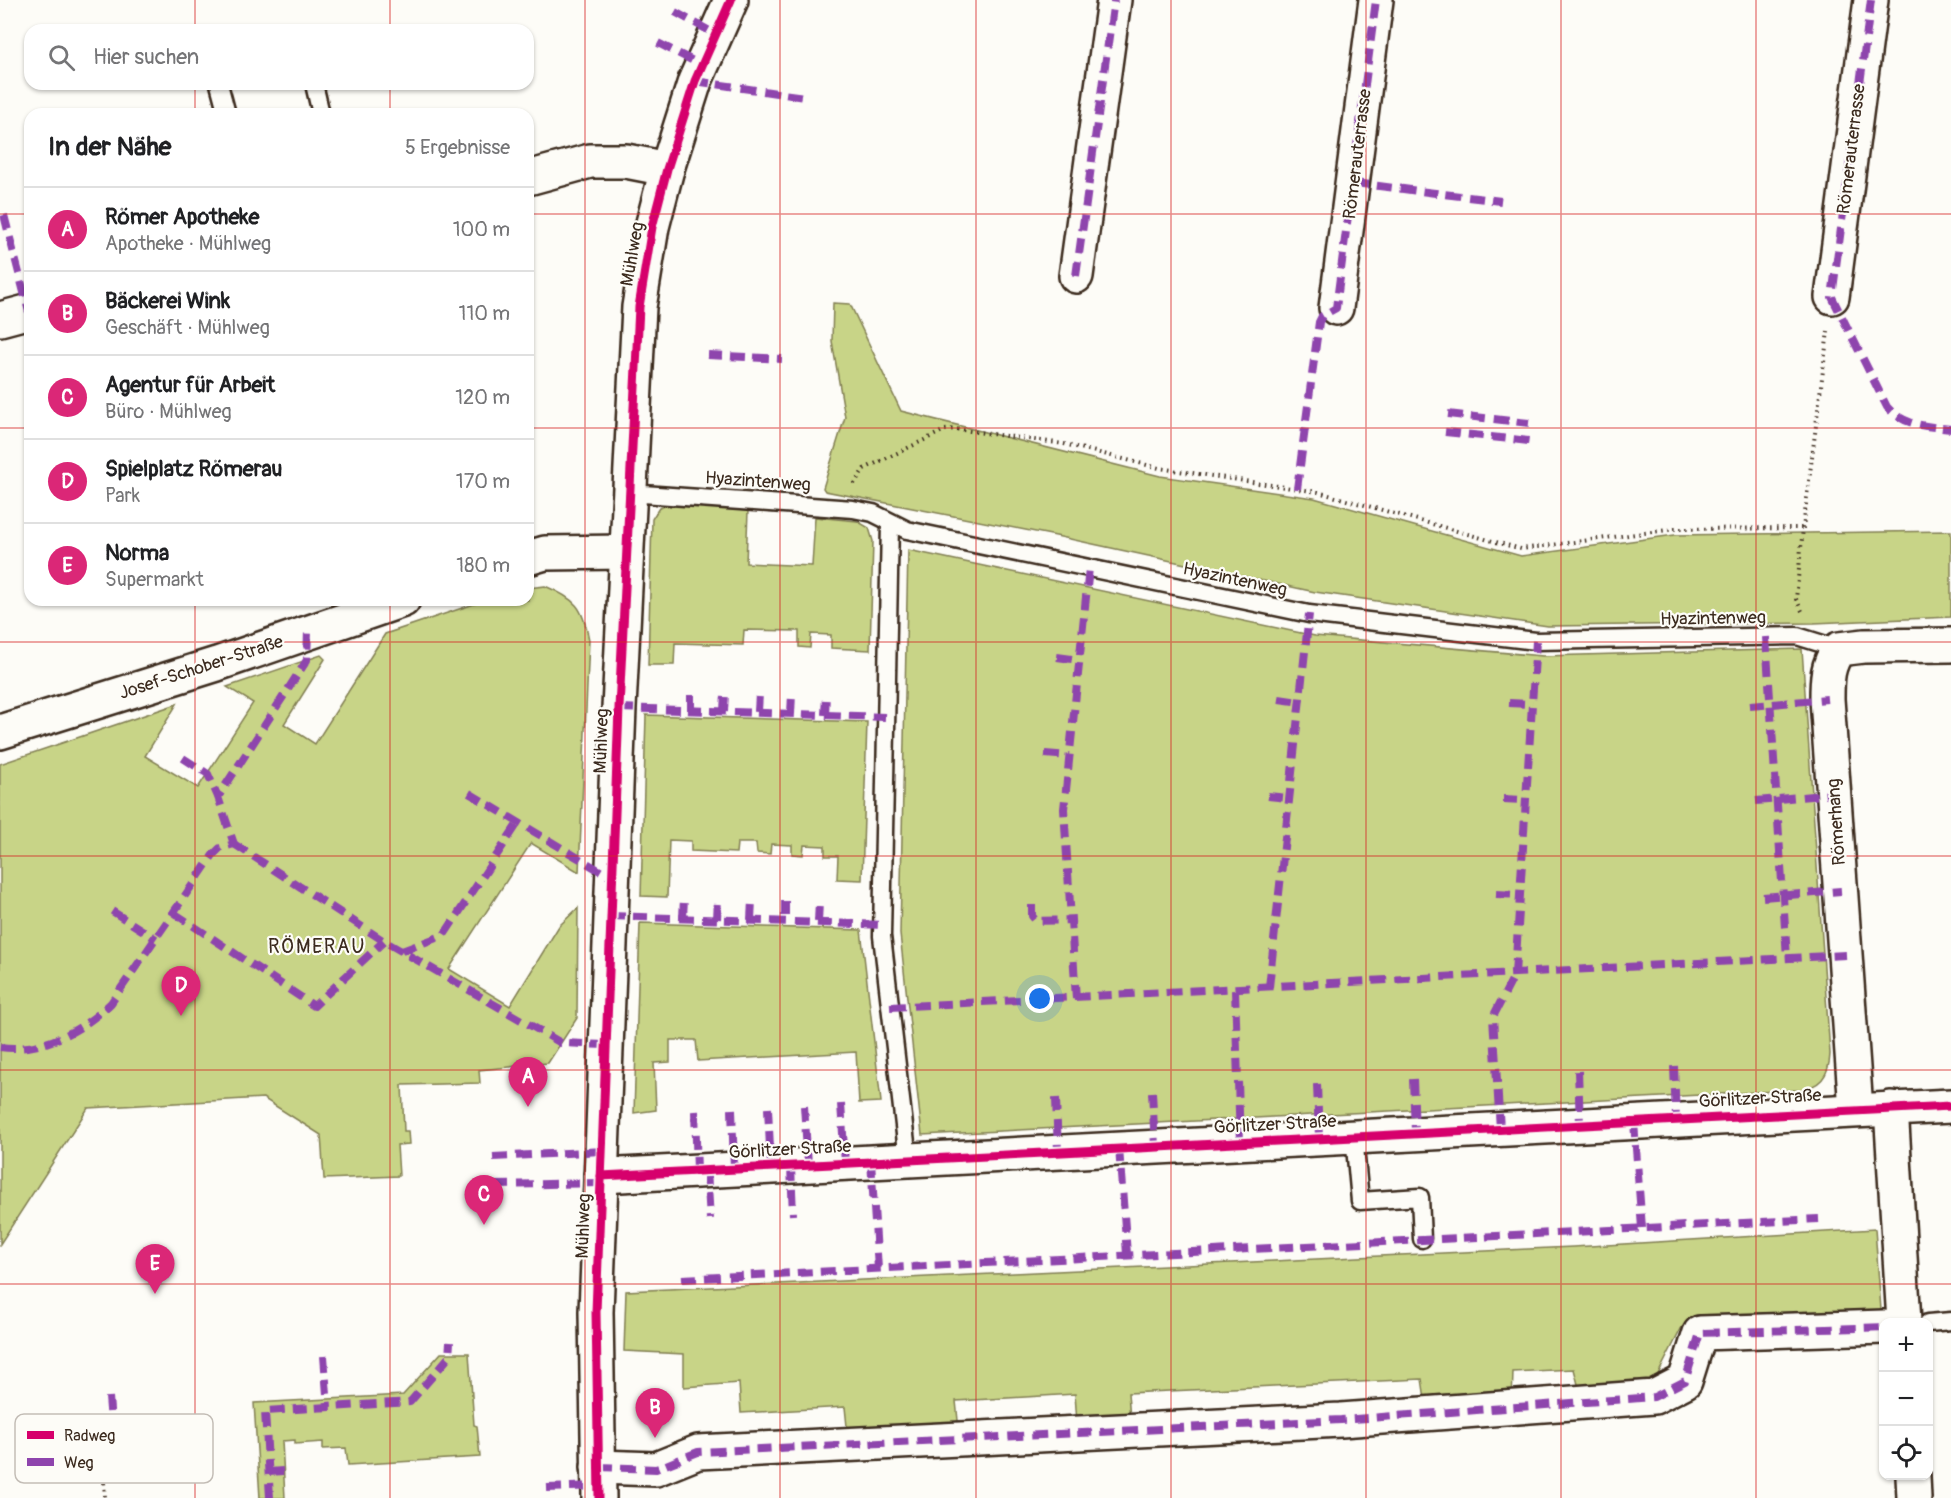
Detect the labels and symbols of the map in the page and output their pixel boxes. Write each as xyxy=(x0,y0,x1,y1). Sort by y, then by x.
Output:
street label: Römerauterrasse xyxy=(1832,83,1871,215)
street label: Römerauterrasse xyxy=(1338,88,1377,220)
street label: Mühlweg xyxy=(616,220,649,288)
street label: Hyazintenweg xyxy=(704,466,812,497)
street label: Hyazintenweg xyxy=(1181,557,1289,602)
street label: Hyazintenweg xyxy=(1660,606,1766,631)
street label: Josef-Schober-Straße xyxy=(116,630,286,705)
street label: Mühlweg xyxy=(589,708,614,774)
street label: Römerhang xyxy=(1822,778,1851,866)
district label: RÖMERAU xyxy=(268,934,366,959)
pin: D xyxy=(162,966,201,1016)
your location xyxy=(1025,984,1054,1013)
pin: A xyxy=(508,1058,548,1107)
street label: Görlitzer Straße xyxy=(1698,1084,1822,1113)
street label: Görlitzer Straße xyxy=(1213,1110,1337,1139)
street label: Görlitzer Straße xyxy=(728,1135,852,1164)
pin: C xyxy=(464,1176,504,1225)
street label: Mühlweg xyxy=(571,1193,596,1259)
pin: E xyxy=(136,1244,174,1294)
pin: B xyxy=(636,1388,674,1438)
legend xyxy=(15,1414,213,1483)
text: Radweg xyxy=(64,1426,115,1446)
text: Weg xyxy=(64,1453,94,1473)

